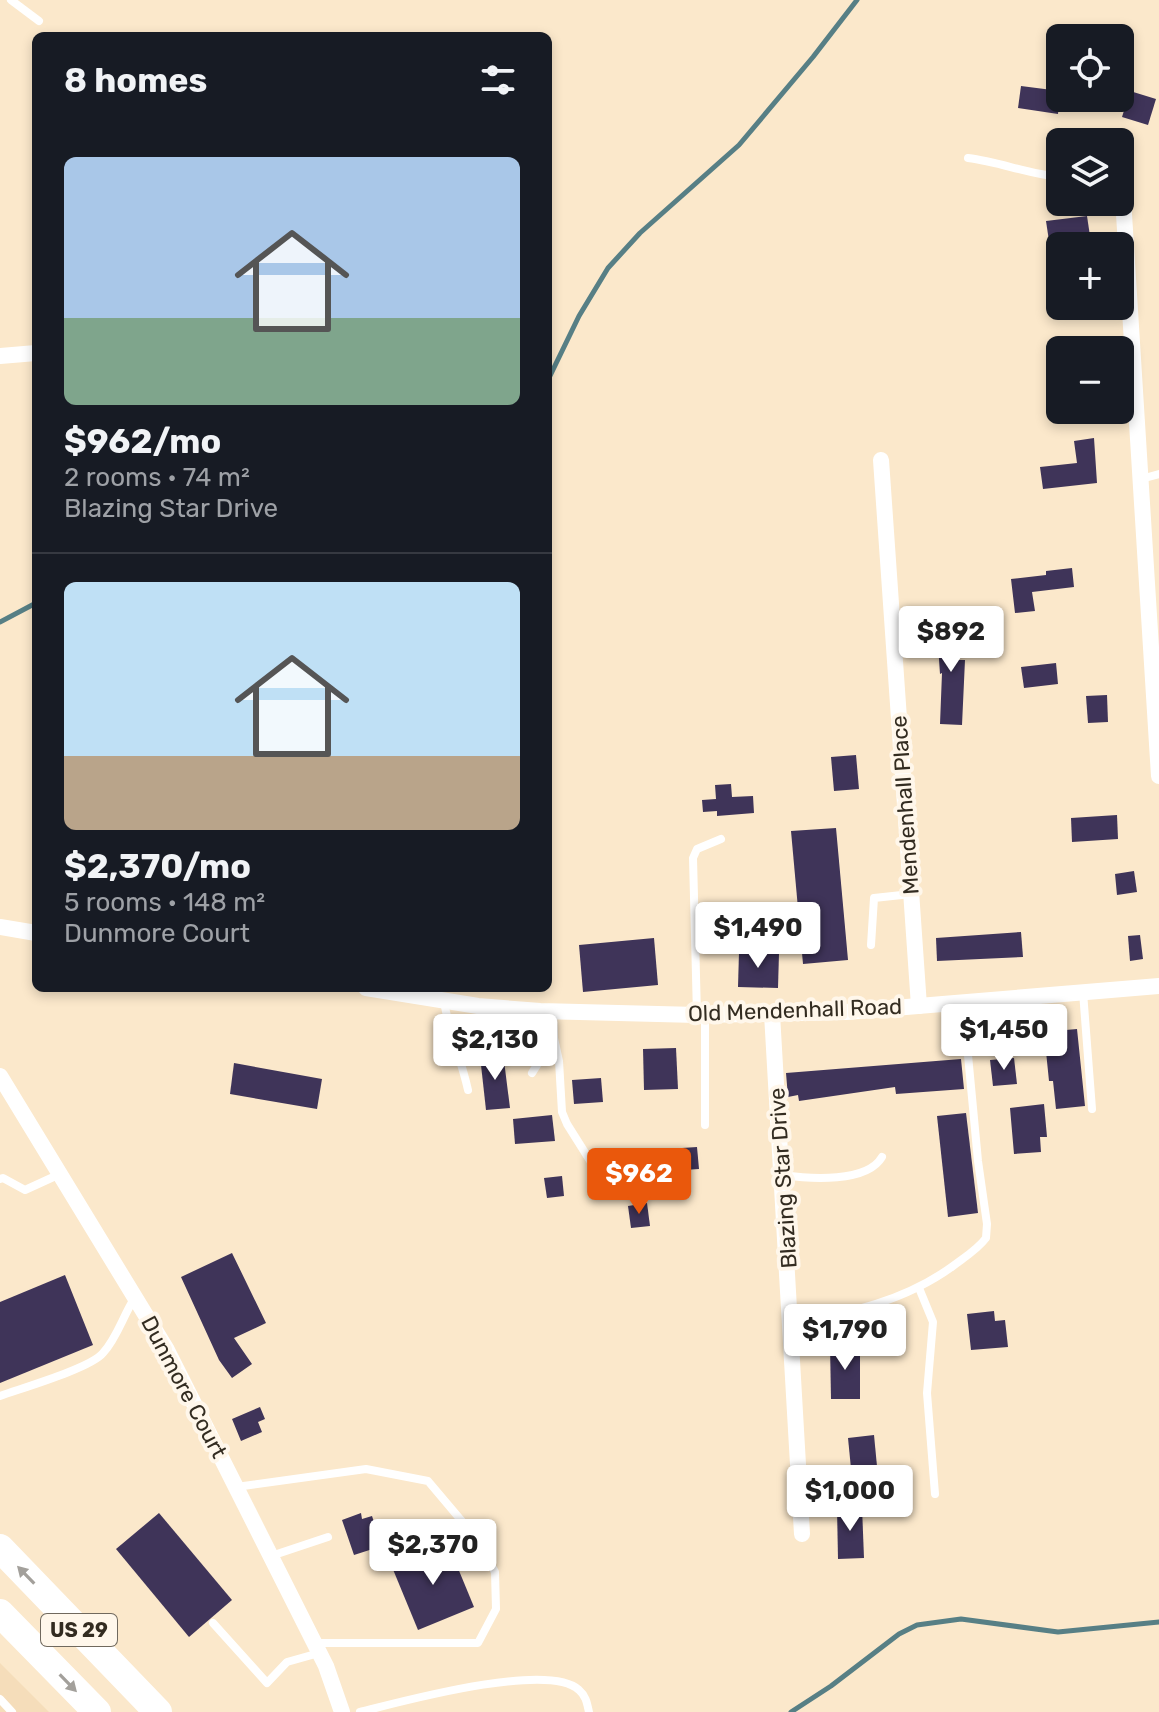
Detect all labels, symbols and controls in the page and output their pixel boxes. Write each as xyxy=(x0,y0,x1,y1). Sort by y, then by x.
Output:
map controls xyxy=(1046,24,1134,424)
button: locate xyxy=(1046,24,1134,112)
icon: filters xyxy=(476,58,520,102)
text: 8 homes xyxy=(64,60,207,101)
button: layers xyxy=(1046,128,1134,216)
icon: home xyxy=(220,209,364,353)
button: + xyxy=(1046,232,1134,320)
button: − xyxy=(1046,336,1134,424)
text: $962/mo xyxy=(64,421,221,462)
text: 2 rooms · 74 m² xyxy=(64,462,250,493)
text: Blazing Star Drive xyxy=(64,493,278,524)
pin: $892 xyxy=(904,606,998,674)
text: $892 xyxy=(917,616,985,647)
icon: home xyxy=(220,634,364,778)
street label: Mendenhall Place xyxy=(885,714,925,896)
text: $2,370/mo xyxy=(64,846,251,887)
text: 5 rooms · 148 m² xyxy=(64,887,265,918)
pin: $1,490 xyxy=(693,902,823,970)
text: $1,490 xyxy=(713,912,803,943)
text: Dunmore Court xyxy=(64,918,250,949)
street label: Old Mendenhall Road xyxy=(687,993,903,1027)
pin: $1,450 xyxy=(939,1004,1069,1072)
pin: $2,130 xyxy=(430,1014,560,1082)
text: $1,450 xyxy=(959,1014,1049,1045)
text: $2,130 xyxy=(451,1024,539,1055)
street label: Blazing Star Drive xyxy=(763,1087,803,1269)
pin: $962 xyxy=(592,1148,686,1216)
text: $962 xyxy=(605,1158,673,1189)
pin: $1,790 xyxy=(780,1304,910,1372)
street label: Dunmore Court xyxy=(135,1311,233,1463)
text: $1,790 xyxy=(802,1314,888,1345)
pin: $1,000 xyxy=(785,1465,915,1533)
text: $1,000 xyxy=(805,1475,895,1506)
pin: $2,370 xyxy=(368,1519,498,1587)
text: $2,370 xyxy=(387,1529,479,1560)
one-way arrow xyxy=(17,1566,36,1585)
road number: US 29 xyxy=(41,1614,117,1646)
one-way arrow xyxy=(58,1673,77,1692)

